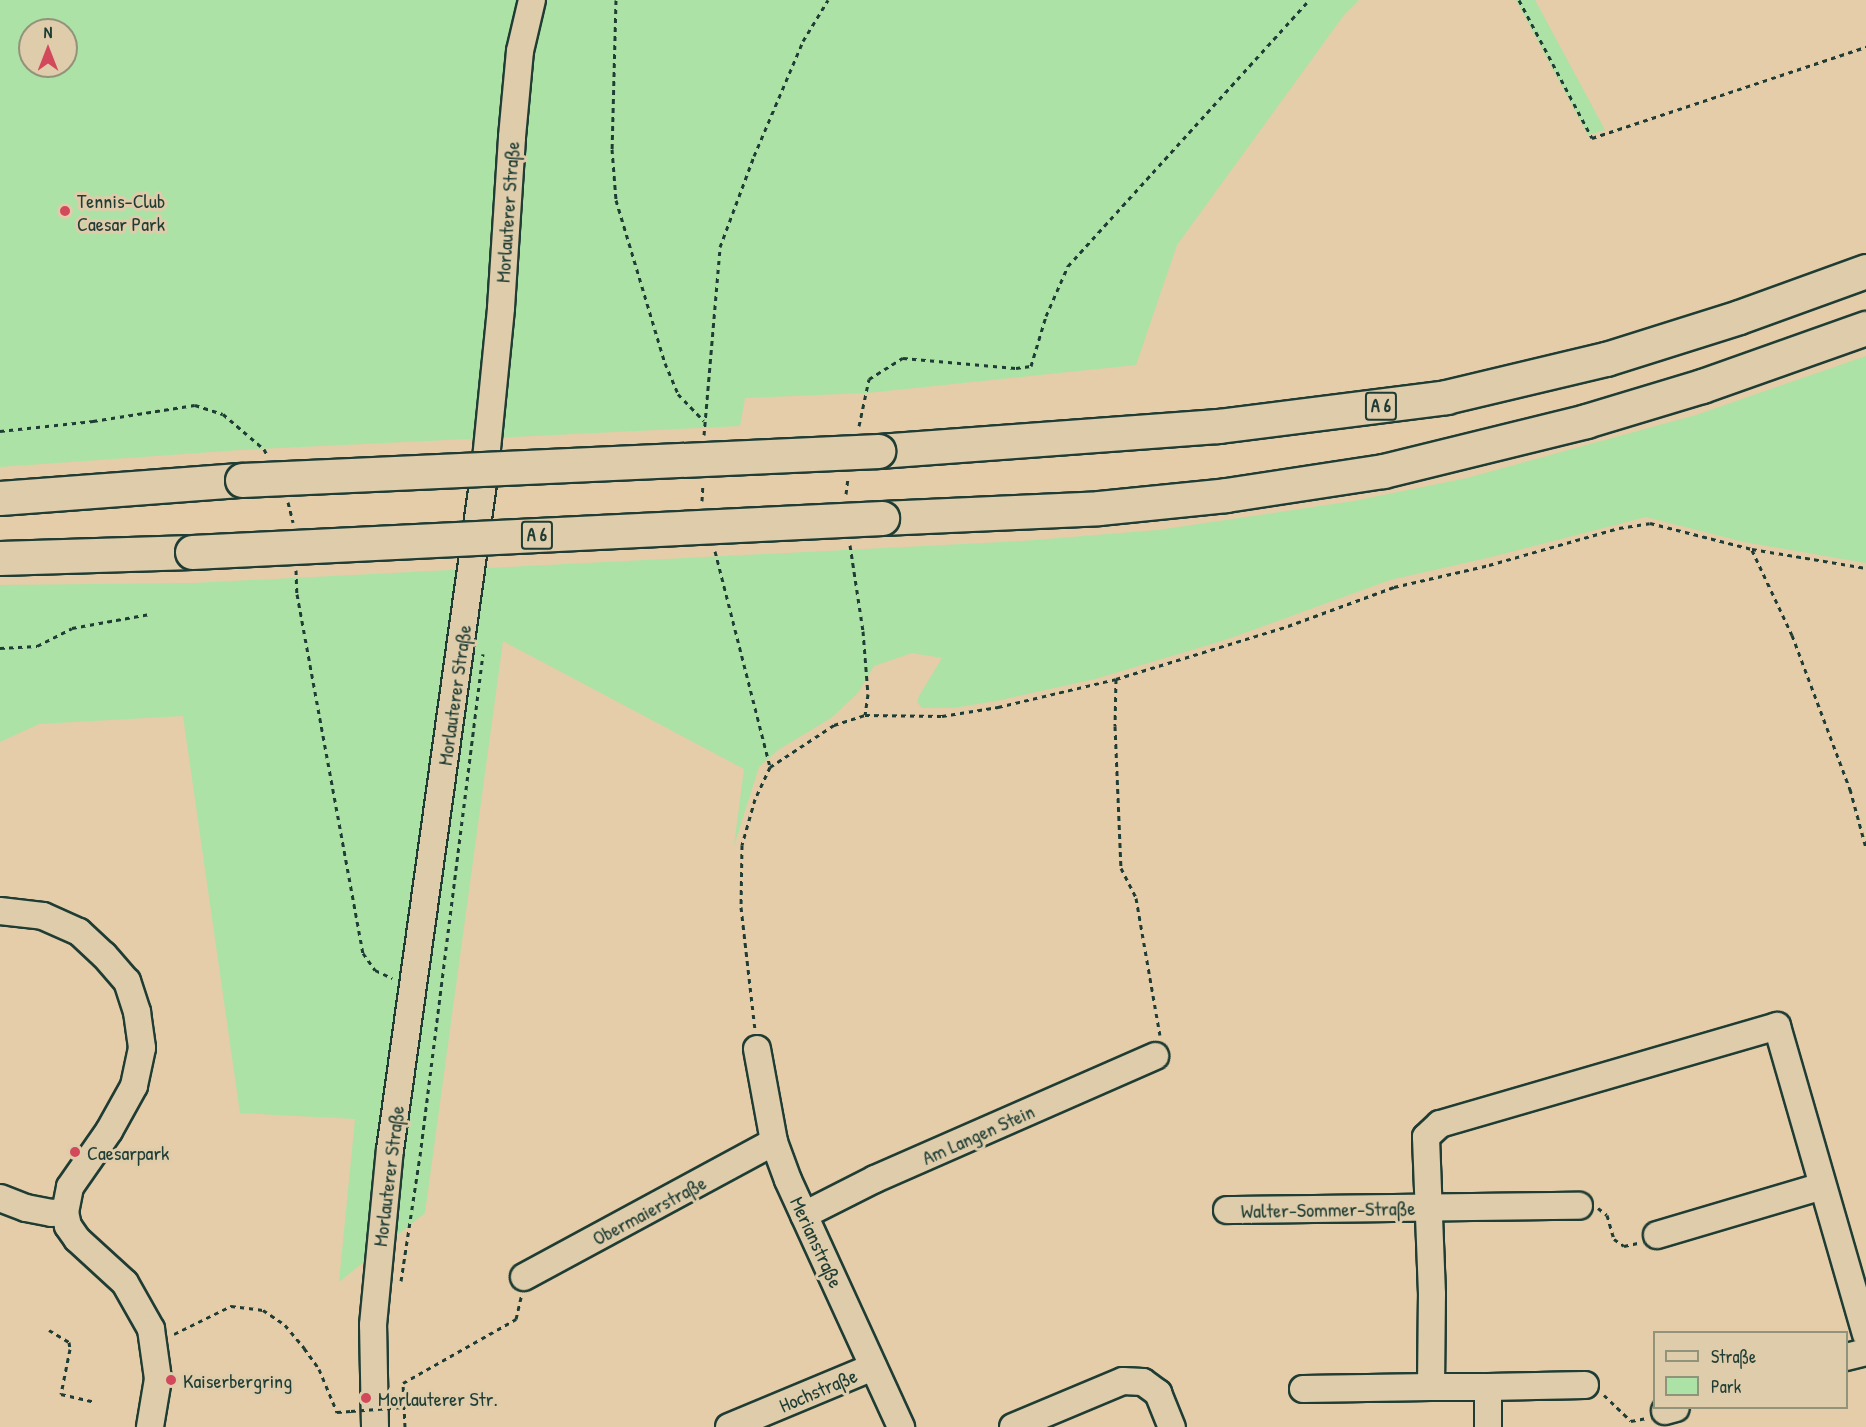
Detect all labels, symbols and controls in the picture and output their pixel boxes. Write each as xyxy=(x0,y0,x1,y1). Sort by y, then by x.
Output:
north arrow xyxy=(18,18,78,78)
text: N xyxy=(44,21,52,43)
street label: Morlauterer Straße xyxy=(490,140,524,284)
place label: Tennis-Club Caesar Park xyxy=(77,188,165,235)
marker: Tennis-Club Caesar Park xyxy=(58,204,72,218)
road number: A 6 xyxy=(1364,391,1398,421)
road number: A 6 xyxy=(520,520,554,550)
street label: Morlauterer Straße xyxy=(432,623,476,767)
street label: Am Langen Stein xyxy=(918,1099,1038,1169)
street label: Morlauterer Straße xyxy=(367,1104,409,1248)
place label: Caesarpark xyxy=(87,1140,169,1164)
marker: Caesarpark xyxy=(68,1145,82,1159)
street label: Obermaierstraße xyxy=(588,1170,710,1250)
street label: Merianstraße xyxy=(786,1193,848,1291)
street label: Walter-Sommer-Straße xyxy=(1241,1195,1415,1223)
legend xyxy=(1653,1331,1848,1409)
text: Straße xyxy=(1711,1344,1756,1369)
street label: Hochstraße xyxy=(775,1363,861,1417)
place label: Kaiserbergring xyxy=(183,1368,292,1392)
marker: Kaiserbergring xyxy=(164,1373,178,1387)
text: Park xyxy=(1711,1374,1741,1399)
place label: Morlauterer Str. xyxy=(378,1386,498,1410)
marker: Morlauterer Str. xyxy=(359,1391,373,1405)

